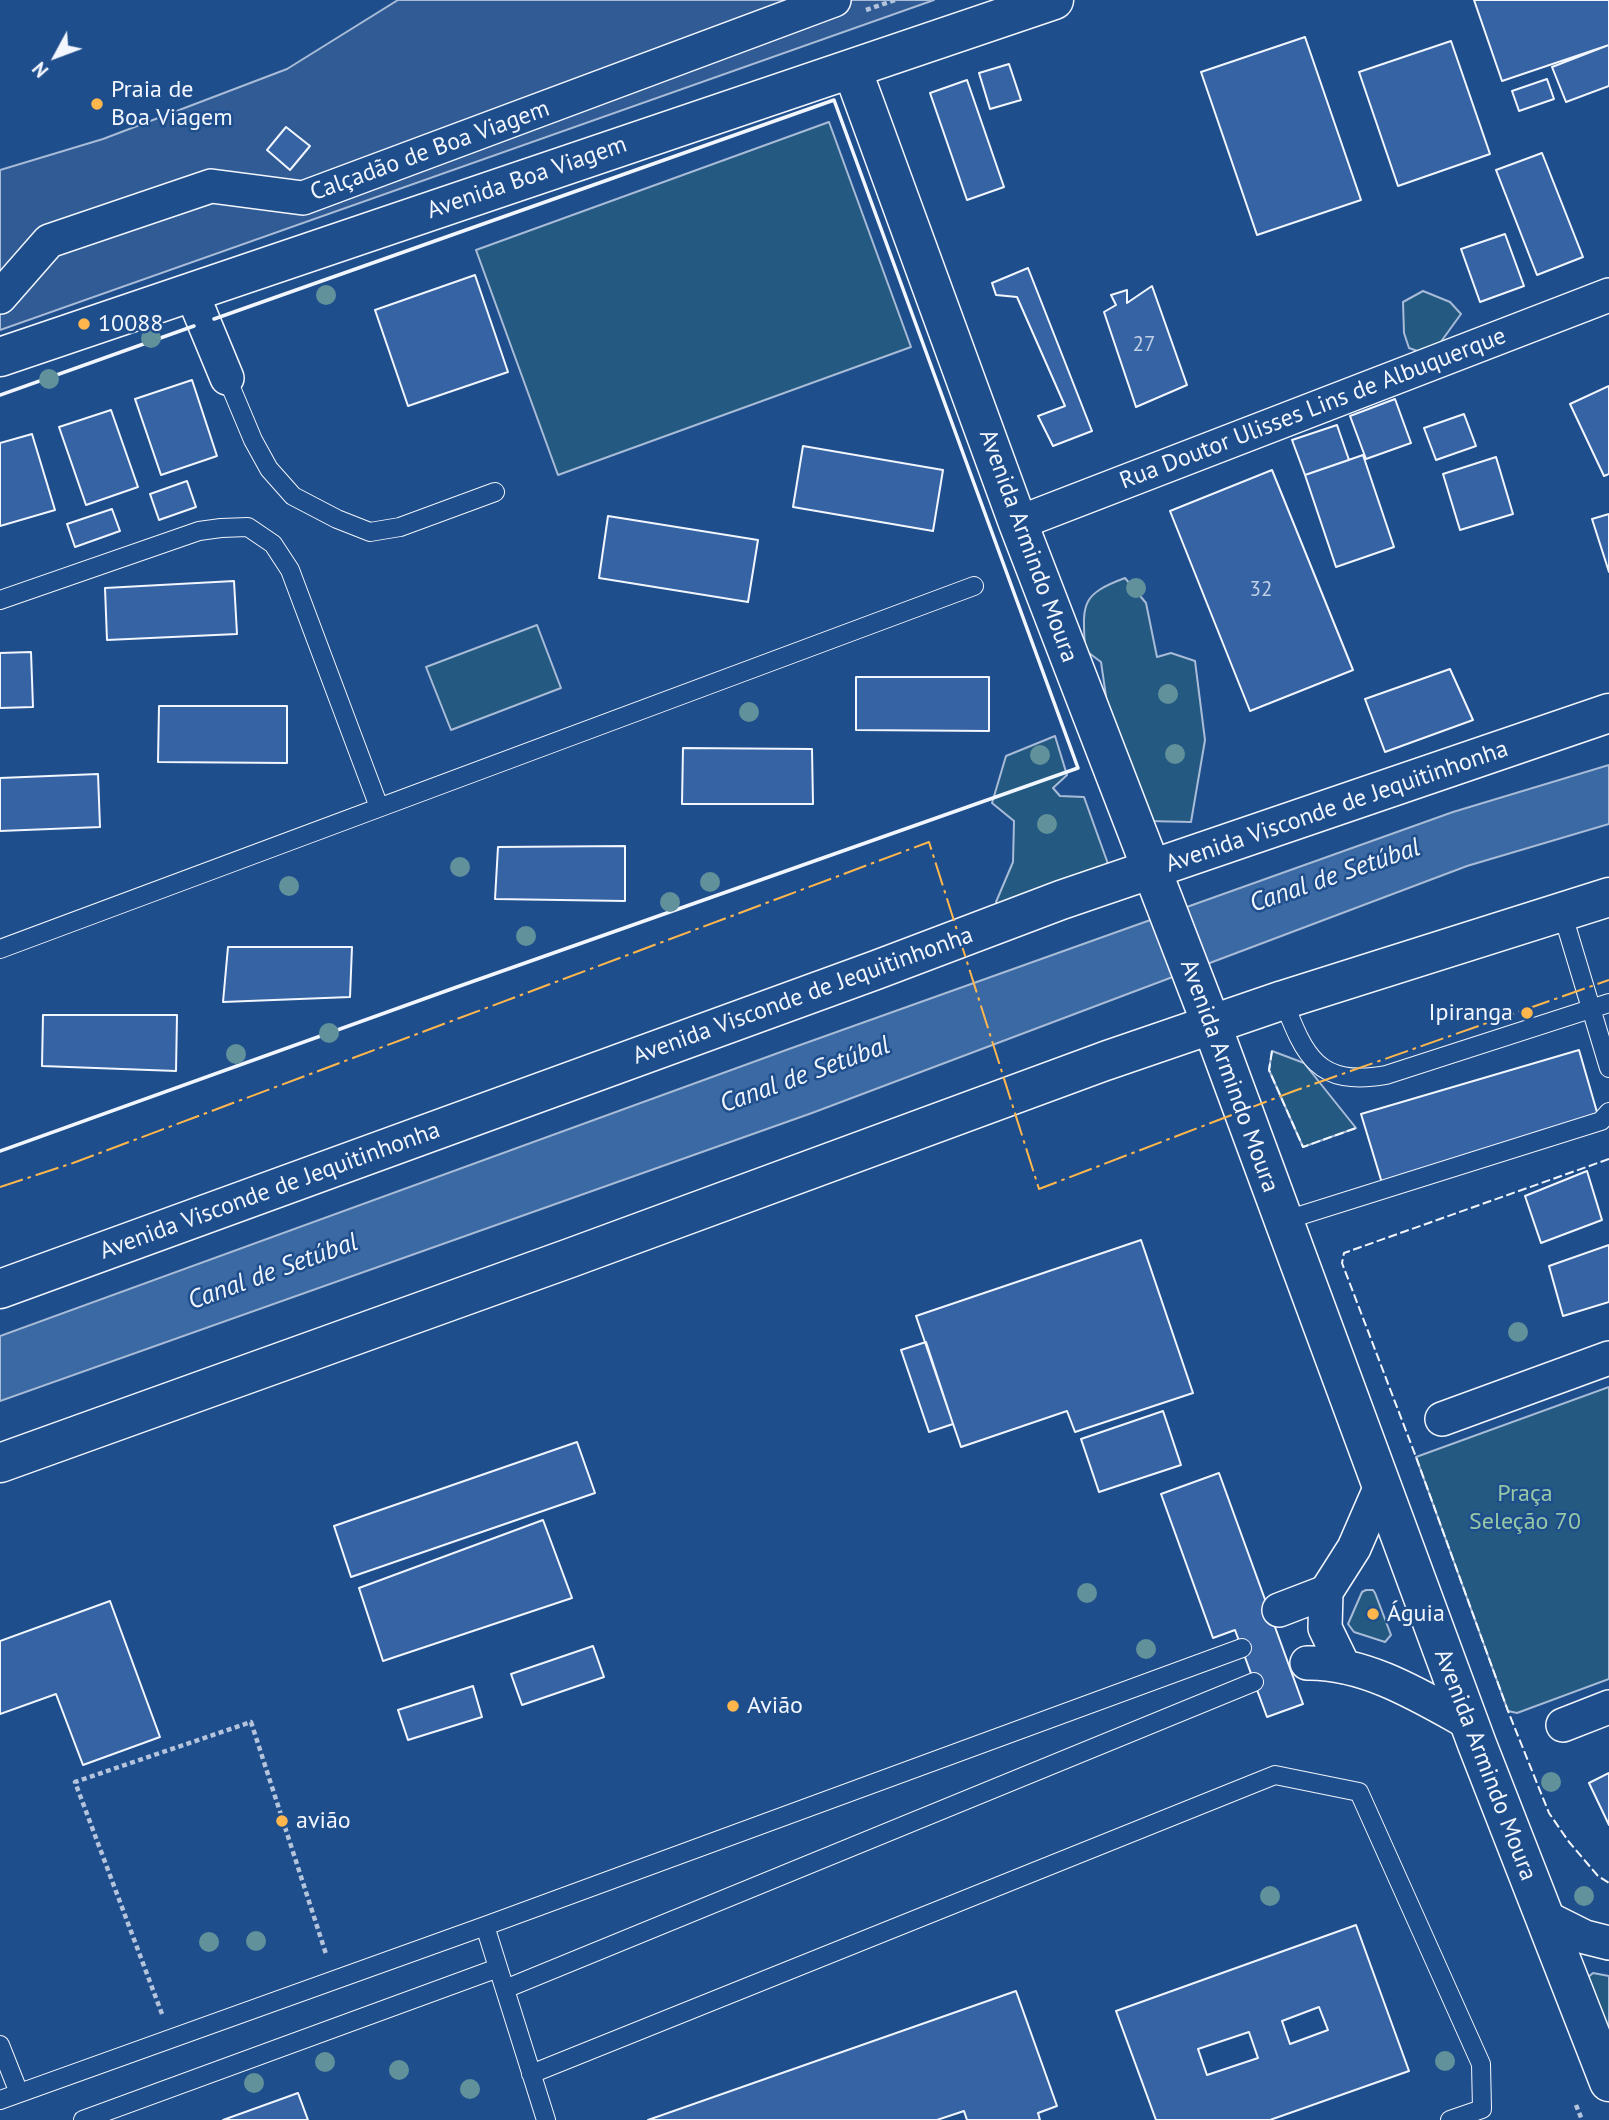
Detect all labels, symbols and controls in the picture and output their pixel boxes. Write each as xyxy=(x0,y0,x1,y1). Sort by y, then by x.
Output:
north arrow xyxy=(21,21,91,91)
text: N xyxy=(27,57,53,82)
place label: Praia de Boa Viagem xyxy=(111,76,233,132)
street label: Calçadão de Boa Viagem xyxy=(307,94,553,208)
marker: Praia de Boa Viagem xyxy=(89,96,105,112)
street label: Avenida Boa Viagem xyxy=(423,130,631,226)
place label: 10088 xyxy=(98,310,163,338)
marker: 10088 xyxy=(76,316,92,332)
street label: Rua Doutor Ulisses Lins de Albuquerque xyxy=(1116,322,1510,496)
house number: 27 xyxy=(1133,332,1155,358)
street label: Avenida Armindo Moura xyxy=(972,426,1084,666)
house number: 32 xyxy=(1250,577,1272,603)
street label: Avenida Visconde de Jequitinhonha xyxy=(1162,735,1512,879)
water label: Canal de Setúbal xyxy=(1246,832,1424,920)
street label: Avenida Visconde de Jequitinhonha xyxy=(629,921,977,1071)
street label: Avenida Armindo Moura xyxy=(1173,956,1285,1196)
place label: Ipiranga xyxy=(1429,999,1513,1027)
marker: Ipiranga xyxy=(1519,1005,1535,1021)
water label: Canal de Setúbal xyxy=(716,1030,894,1120)
street label: Avenida Visconde de Jequitinhonha xyxy=(96,1116,444,1266)
water label: Canal de Setúbal xyxy=(184,1227,362,1317)
park label: Praça Seleção 70 xyxy=(1469,1480,1581,1536)
place label: Águia xyxy=(1387,1600,1445,1628)
marker: Águia xyxy=(1365,1606,1381,1622)
street label: Avenida Armindo Moura xyxy=(1428,1645,1542,1885)
place label: Avião xyxy=(747,1692,803,1720)
marker: Avião xyxy=(725,1698,741,1714)
place label: avião xyxy=(296,1807,351,1835)
marker: avião xyxy=(274,1813,290,1829)

